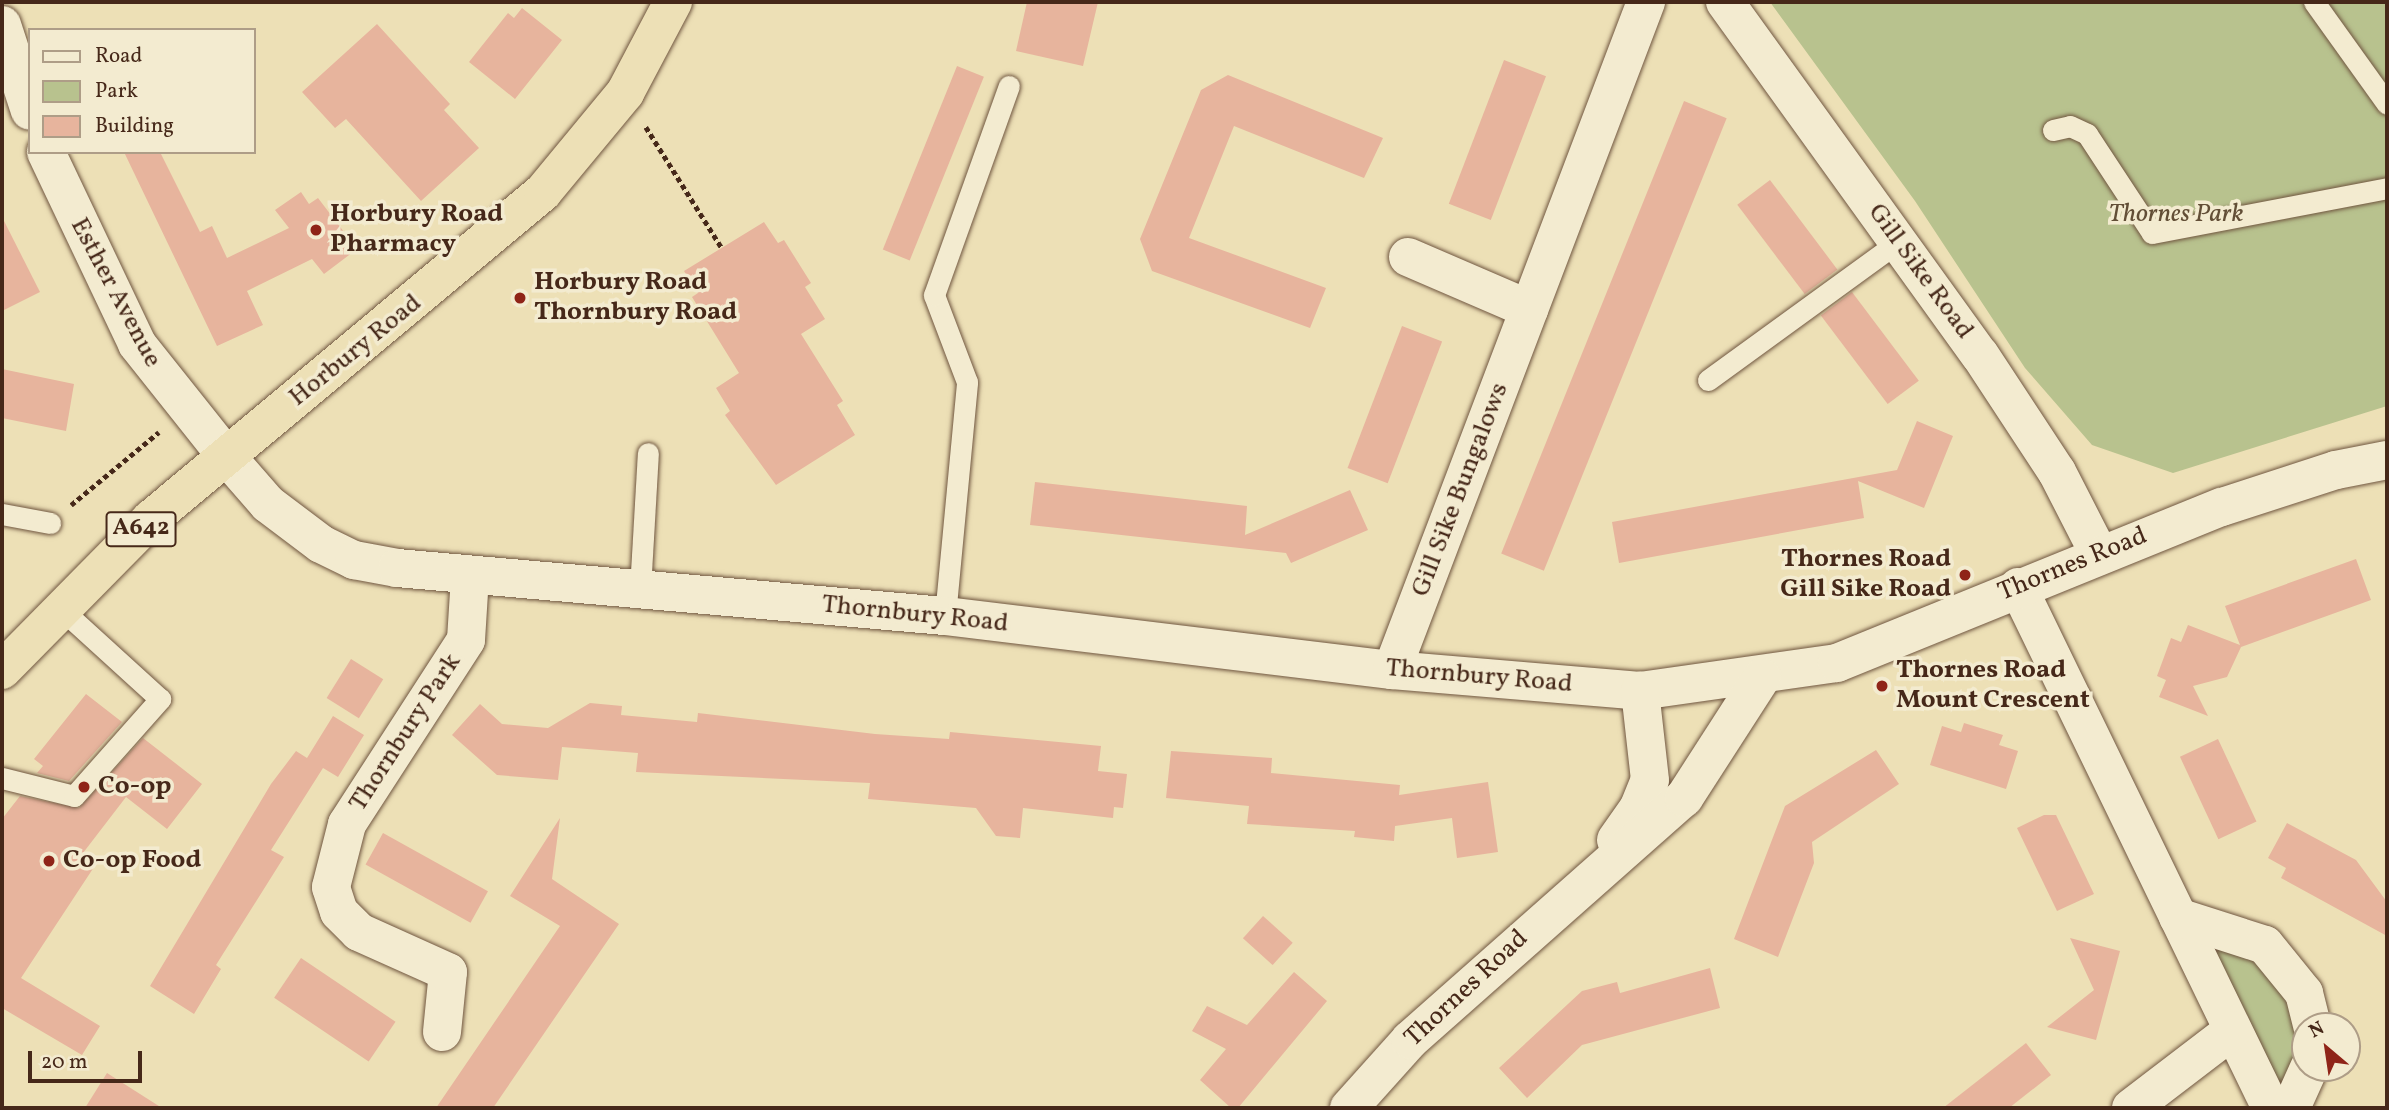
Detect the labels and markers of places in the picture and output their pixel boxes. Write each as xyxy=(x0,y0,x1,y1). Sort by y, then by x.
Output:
place label: Horbury Road Pharmacy xyxy=(330,199,504,260)
marker: Horbury Road Pharmacy xyxy=(308,222,324,238)
place label: Horbury Road Thornbury Road xyxy=(534,267,738,328)
marker: Horbury Road Thornbury Road xyxy=(512,290,528,306)
place label: Thornes Road Gill Sike Road xyxy=(1780,544,1951,606)
marker: Thornes Road Gill Sike Road xyxy=(1957,567,1973,583)
place label: Thornes Road Mount Crescent xyxy=(1896,655,2090,716)
marker: Thornes Road Mount Crescent xyxy=(1874,678,1890,694)
place label: Co-op xyxy=(98,771,171,803)
marker: Co-op xyxy=(76,779,92,795)
place label: Co-op Food xyxy=(63,845,201,877)
marker: Co-op Food xyxy=(41,853,57,869)

